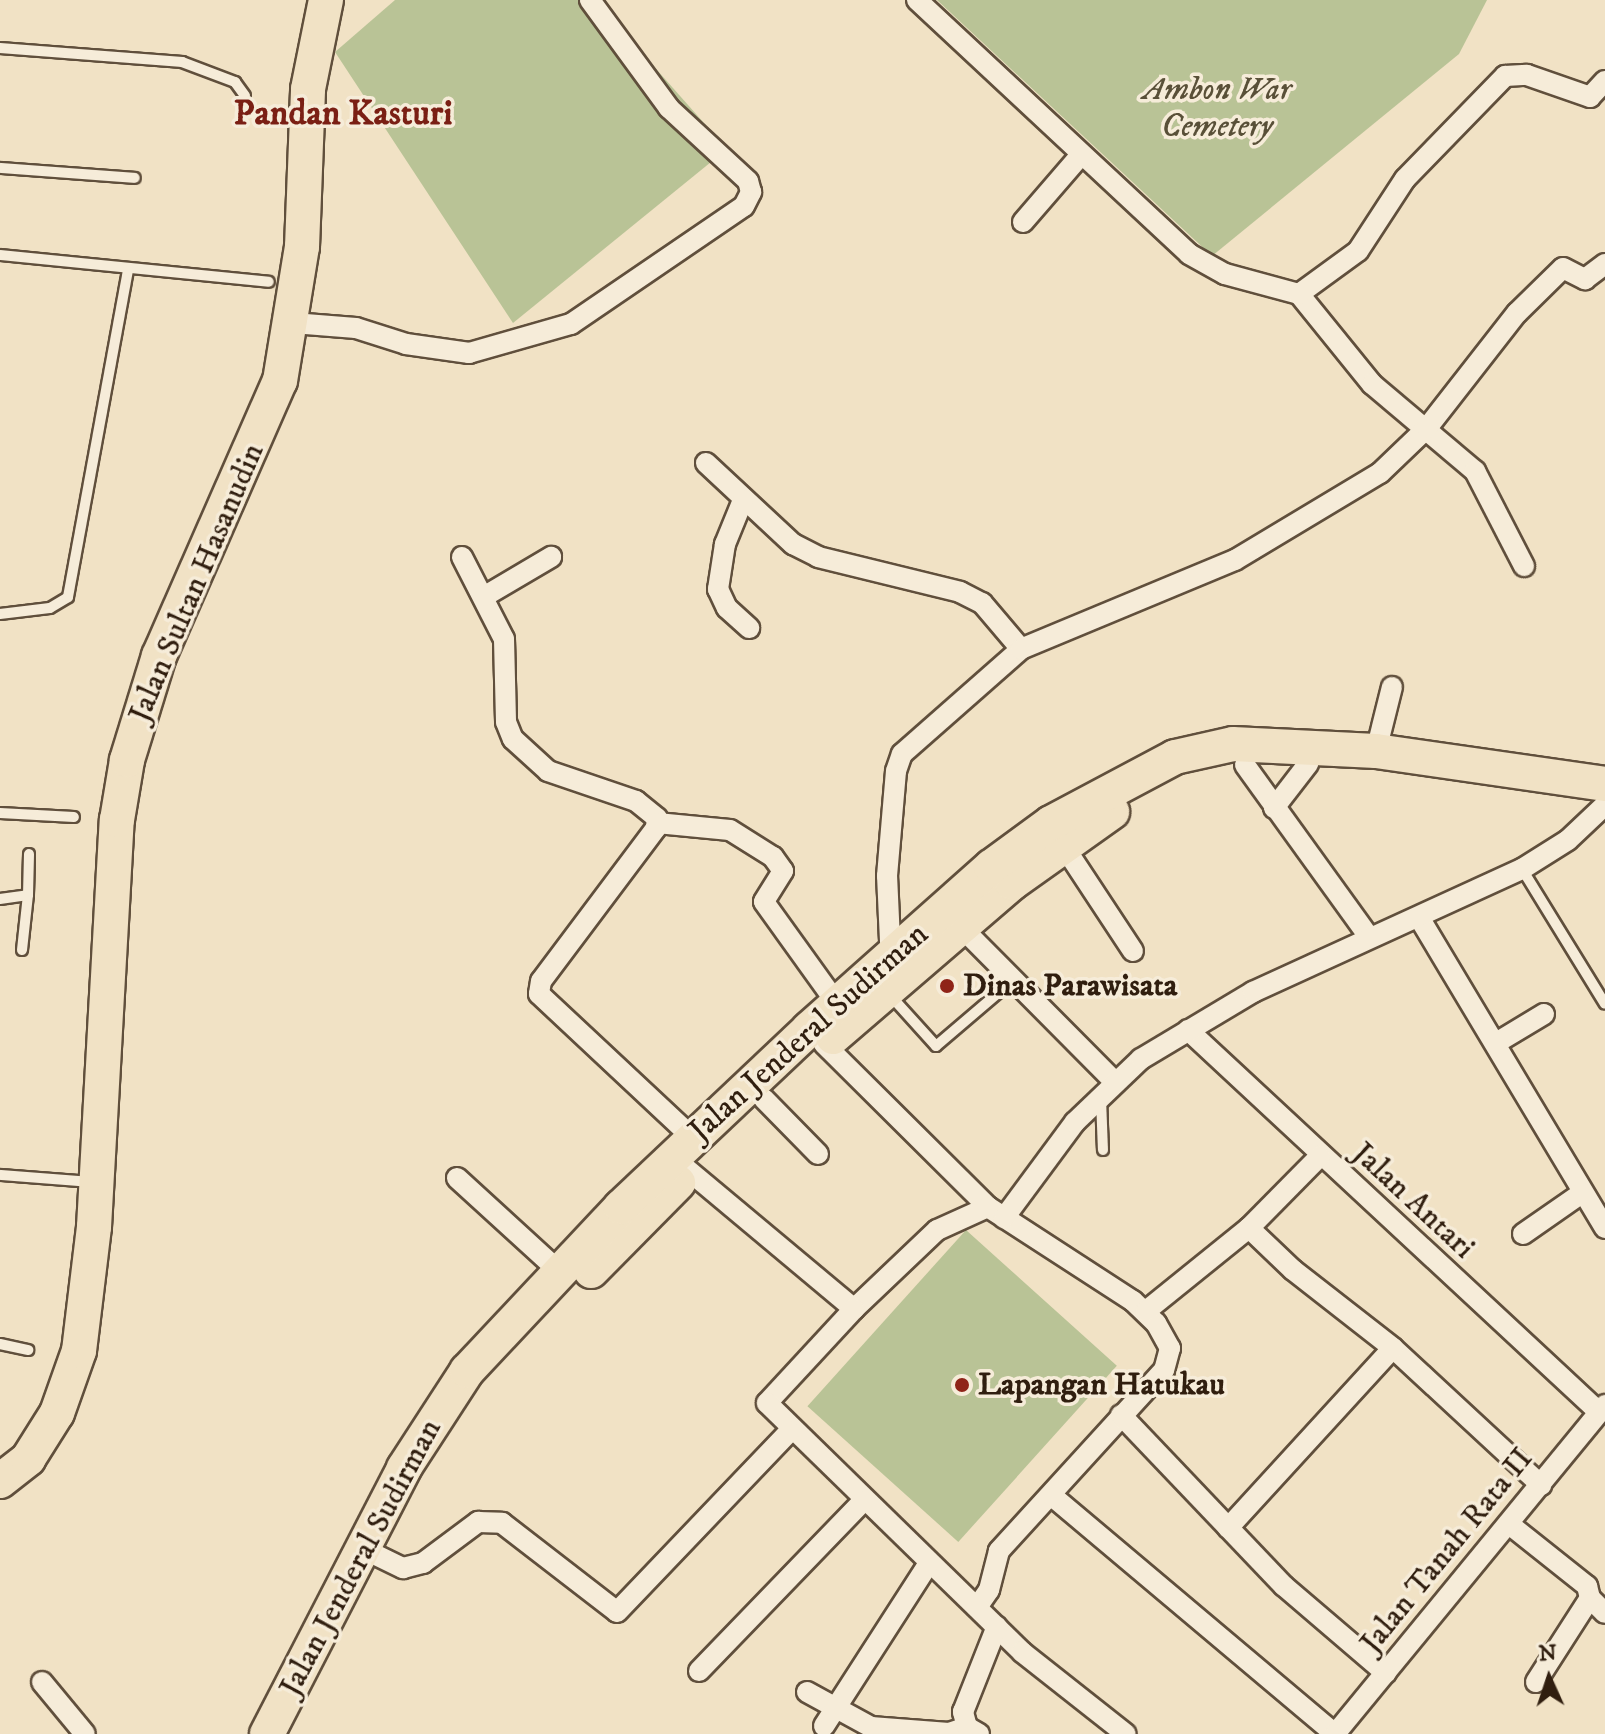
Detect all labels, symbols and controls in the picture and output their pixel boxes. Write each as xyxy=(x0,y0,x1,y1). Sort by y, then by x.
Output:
park label: Ambon War Cemetery xyxy=(1143,72,1291,147)
district label: Pandan Kasturi xyxy=(234,92,452,136)
street label: Jalan Sultan Hasanudin xyxy=(121,438,273,728)
street label: Jalan Jenderal Sudirman xyxy=(682,916,936,1150)
place label: Dinas Parawisata xyxy=(963,967,1177,1005)
marker: Dinas Parawisata xyxy=(938,977,956,995)
street label: Jalan Antari xyxy=(1344,1135,1482,1267)
place label: Lapangan Hatukau xyxy=(978,1366,1225,1404)
marker: Lapangan Hatukau xyxy=(953,1376,971,1394)
street label: Jalan Jenderal Sudirman xyxy=(272,1413,450,1703)
street label: Jalan Tanah Rata II xyxy=(1352,1440,1542,1662)
north arrow xyxy=(1509,1638,1589,1718)
text: N xyxy=(1538,1640,1557,1667)

